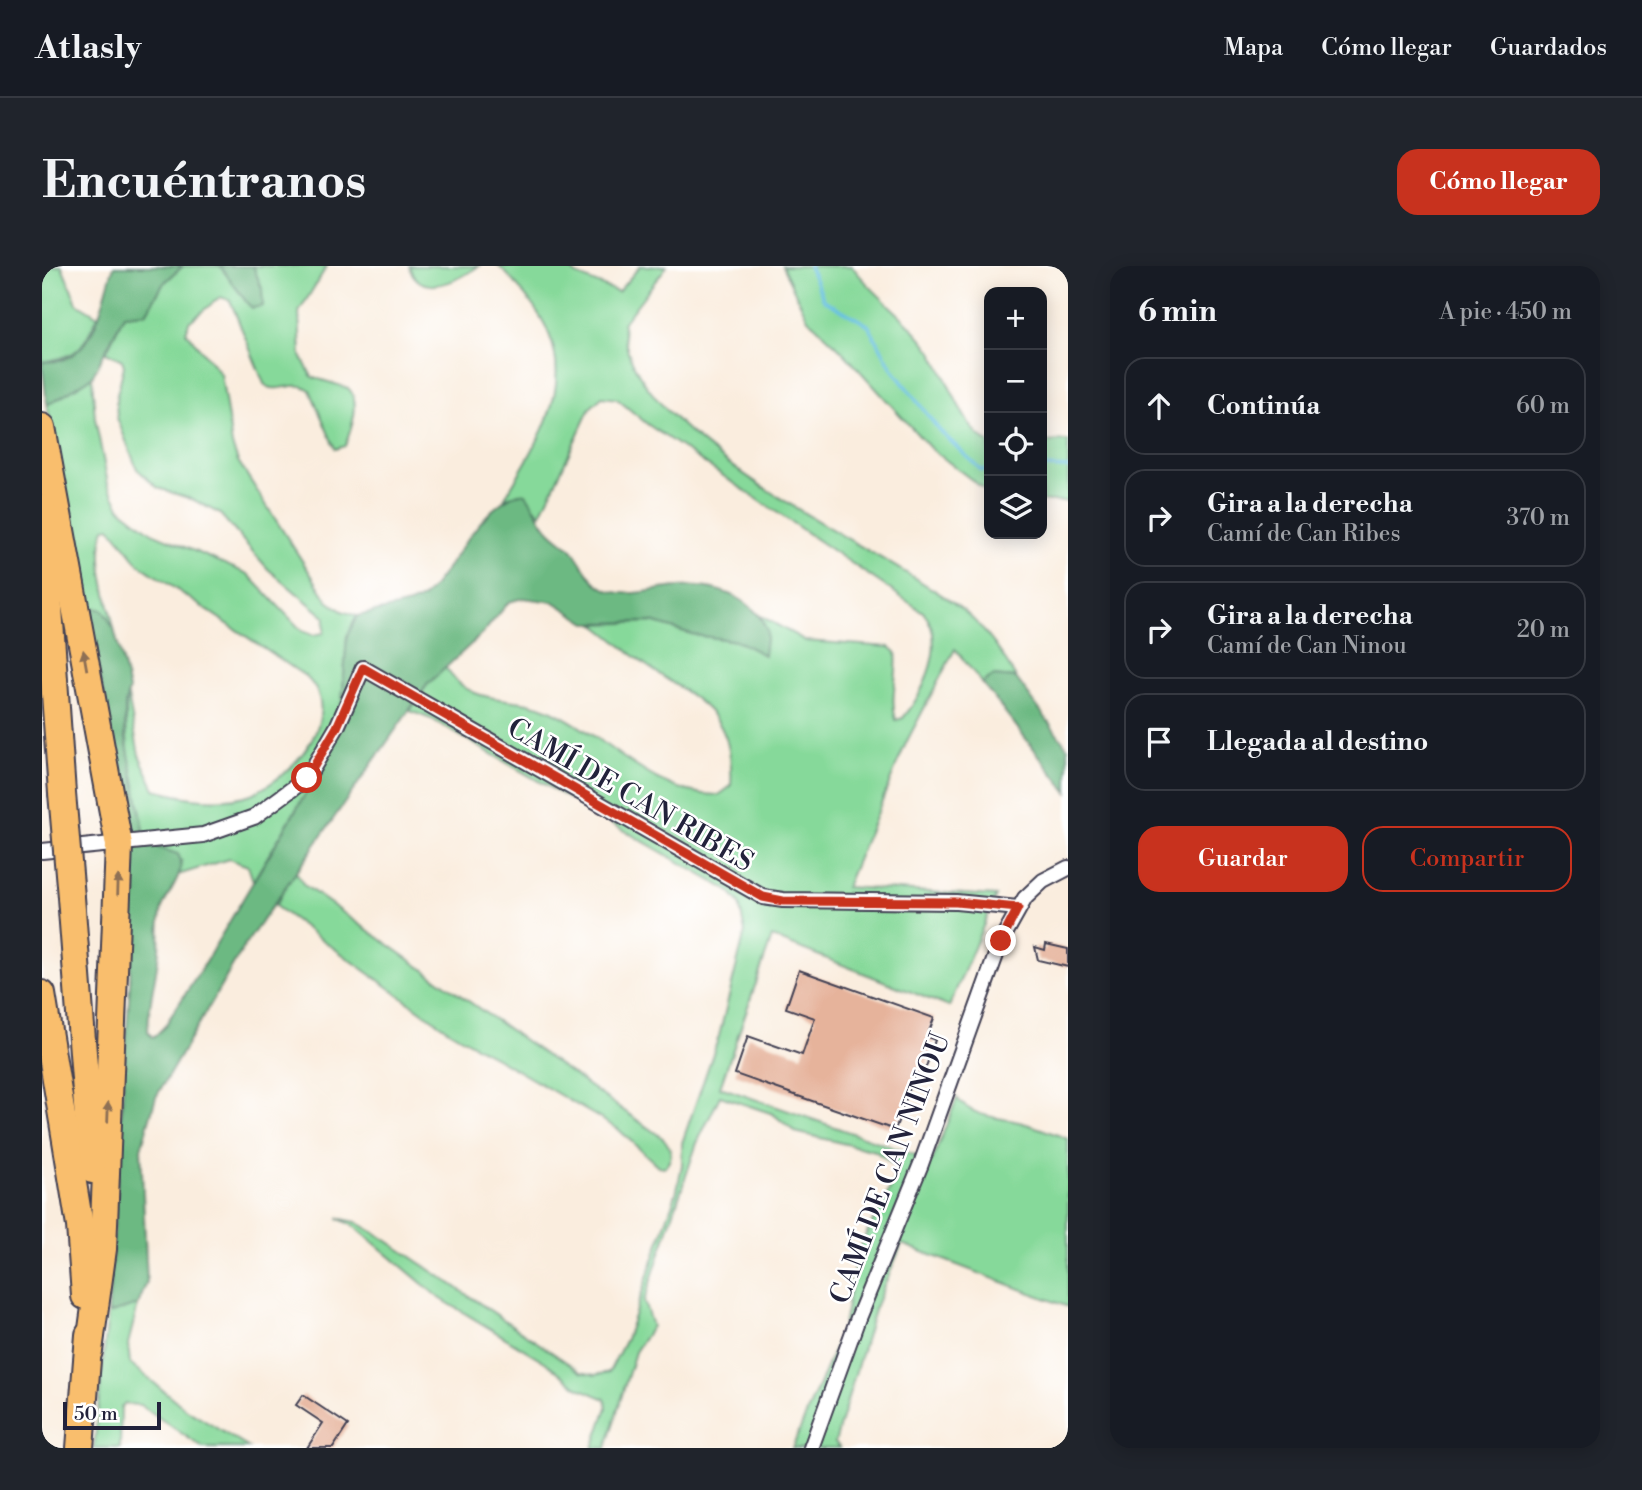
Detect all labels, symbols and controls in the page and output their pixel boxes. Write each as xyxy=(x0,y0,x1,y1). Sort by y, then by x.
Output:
text: Atlasly xyxy=(35,28,141,69)
text: Mapa xyxy=(1224,33,1283,63)
text: Cómo llegar xyxy=(1321,33,1452,63)
text: Guardados xyxy=(1490,33,1607,63)
button: Cómo llegar xyxy=(1397,149,1600,215)
text: Encuéntranos xyxy=(42,152,366,213)
map controls xyxy=(984,287,1047,539)
button: + xyxy=(984,287,1047,350)
text: 6 min xyxy=(1138,293,1217,331)
text: A pie · 450 m xyxy=(1439,298,1572,326)
button: − xyxy=(984,350,1047,413)
icon: ahead xyxy=(1140,387,1178,425)
text: Continúa xyxy=(1207,390,1320,422)
text: 60 m xyxy=(1516,392,1570,420)
button: locate xyxy=(984,413,1047,476)
button: layers xyxy=(984,476,1047,539)
text: Gira a la derecha xyxy=(1207,488,1413,520)
icon: right xyxy=(1140,499,1178,537)
text: 370 m xyxy=(1507,504,1570,532)
text: Camí de Can Ribes xyxy=(1207,520,1401,548)
text: Gira a la derecha xyxy=(1207,600,1413,632)
icon: right xyxy=(1140,611,1178,649)
text: 20 m xyxy=(1517,616,1570,644)
text: Camí de Can Ninou xyxy=(1207,632,1407,660)
one-way arrow xyxy=(79,649,90,671)
street label: CAMÍ DE CAN RIBES xyxy=(501,709,761,880)
icon: arrive xyxy=(1140,723,1178,761)
text: Llegada al destino xyxy=(1207,726,1428,758)
route start xyxy=(291,762,322,793)
button: Guardar xyxy=(1138,826,1348,892)
button: Compartir xyxy=(1362,826,1572,892)
one-way arrow xyxy=(112,873,123,895)
route end xyxy=(985,925,1016,956)
street label: CAMÍ DE CAN NINOU xyxy=(821,1027,958,1309)
one-way arrow xyxy=(103,1101,114,1123)
scale bar xyxy=(63,1399,161,1431)
text: 50 m xyxy=(74,1402,118,1426)

